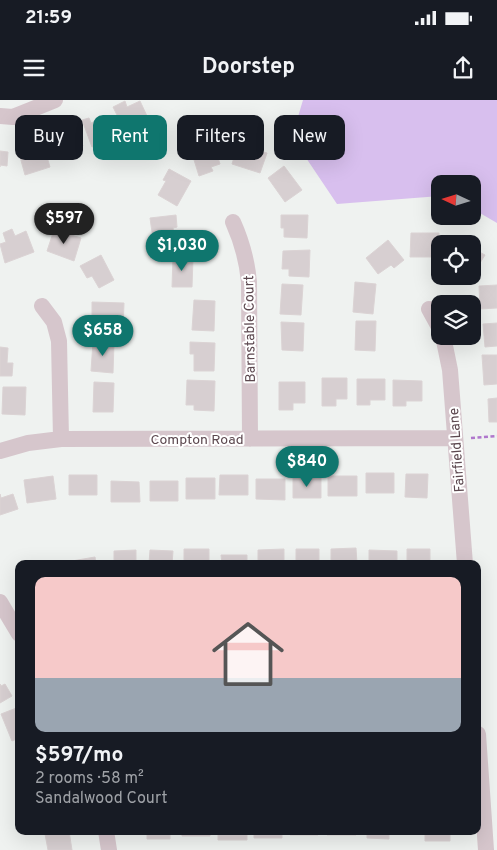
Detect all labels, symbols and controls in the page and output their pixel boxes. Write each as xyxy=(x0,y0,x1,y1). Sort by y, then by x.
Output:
text: 21:59 xyxy=(25,6,72,30)
icon: menu xyxy=(20,54,48,82)
text: Doorstep xyxy=(202,54,295,81)
icon: share xyxy=(449,54,477,82)
chip: Buy xyxy=(15,115,83,160)
chip: Rent xyxy=(93,115,167,160)
chip: Filters xyxy=(177,115,264,160)
chip: New xyxy=(274,115,345,160)
north arrow xyxy=(431,175,481,225)
map controls xyxy=(431,175,481,345)
pin: $597 xyxy=(34,202,94,245)
text: $597 xyxy=(45,209,83,229)
pin: $1,030 xyxy=(141,230,223,272)
button: locate xyxy=(431,235,481,285)
text: $1,030 xyxy=(157,236,207,256)
street label: Barnstable Court xyxy=(241,275,260,383)
button: layers xyxy=(431,295,481,345)
pin: $658 xyxy=(73,314,133,357)
text: $658 xyxy=(83,321,123,341)
street label: Fairfield Lane xyxy=(446,407,469,493)
street label: Compton Road xyxy=(150,432,244,449)
pin: $840 xyxy=(277,446,337,488)
text: $840 xyxy=(287,452,327,472)
icon: home xyxy=(203,609,293,699)
text: $597/mo xyxy=(35,742,123,769)
text: 2 rooms · 58 m² xyxy=(35,769,144,789)
text: Sandalwood Court xyxy=(35,789,167,809)

